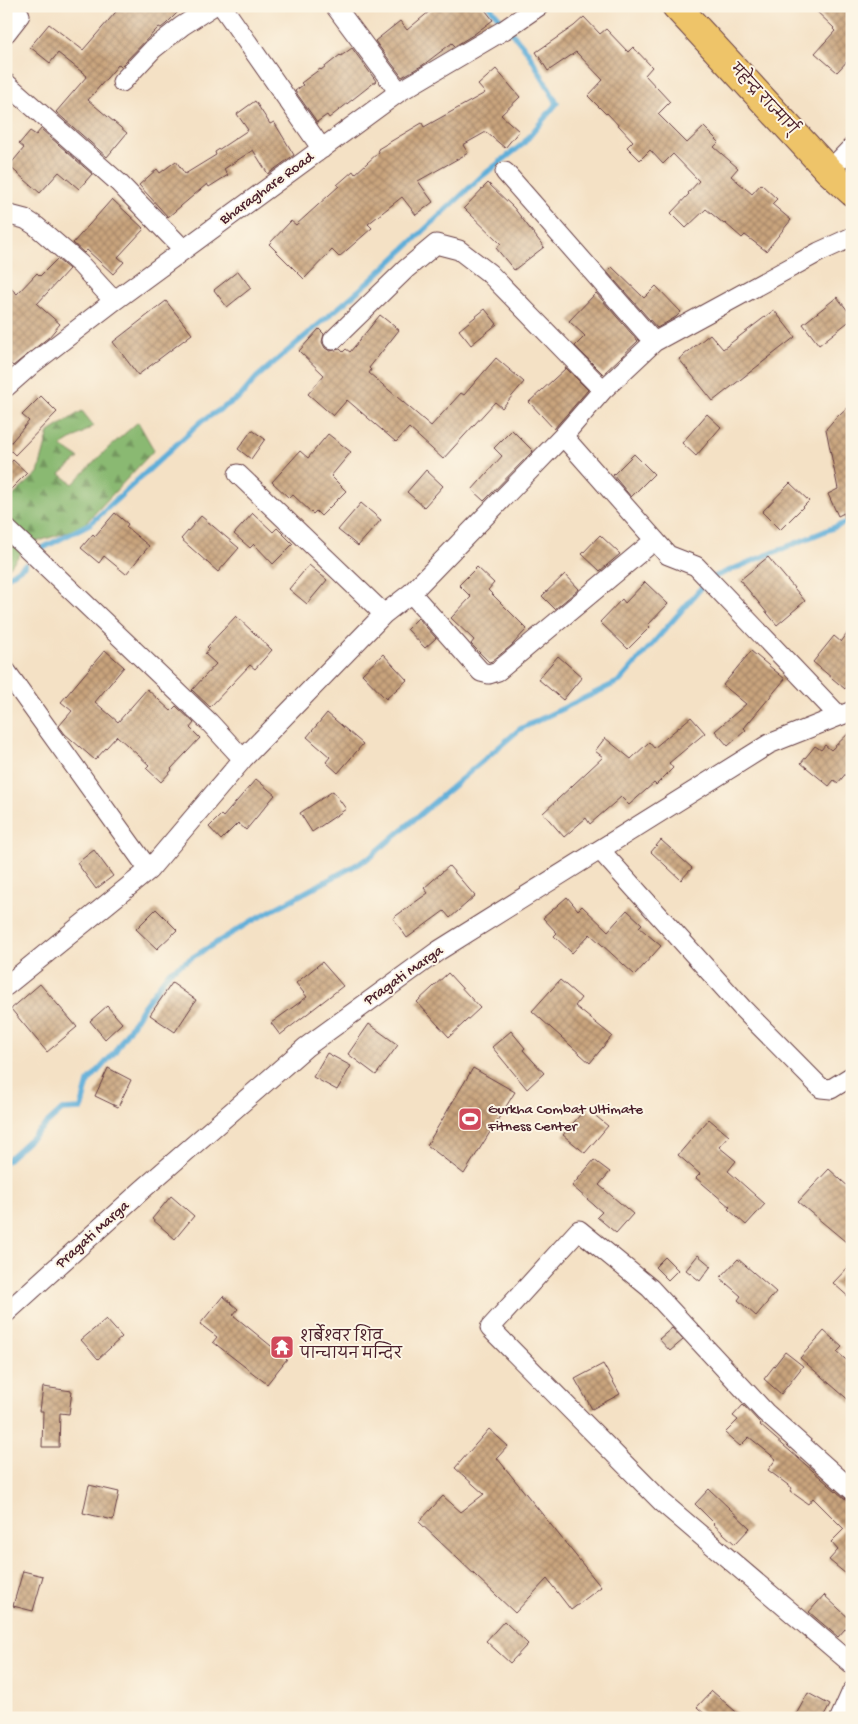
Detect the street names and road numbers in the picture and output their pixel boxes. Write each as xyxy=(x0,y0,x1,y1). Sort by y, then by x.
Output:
street label: महेन्द्र राज्मार्ग् xyxy=(725,55,806,140)
street label: Bharaghare Road xyxy=(216,148,319,230)
street label: Pragati Marga xyxy=(360,942,448,1011)
street label: Pragati Marga xyxy=(52,1197,134,1273)

